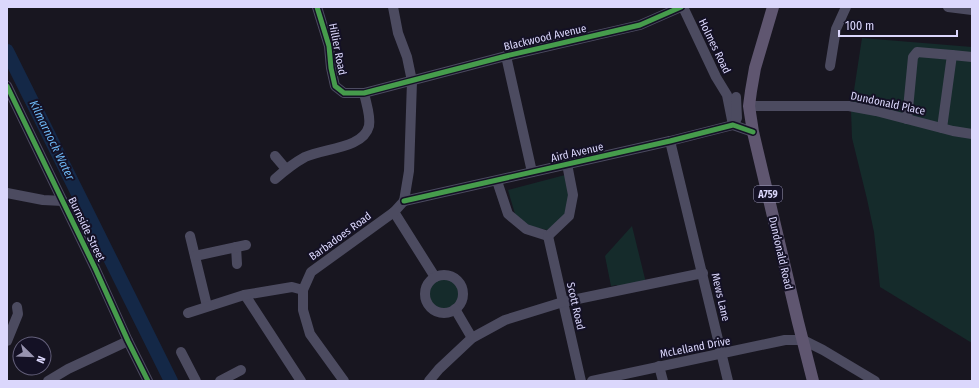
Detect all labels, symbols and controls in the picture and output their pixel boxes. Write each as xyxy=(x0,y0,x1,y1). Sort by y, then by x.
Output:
scale bar xyxy=(839,12,957,38)
street label: Holmes Road xyxy=(696,17,733,76)
text: 100 m xyxy=(845,19,874,33)
street label: Hillier Road xyxy=(326,22,349,76)
street label: Blackwood Avenue xyxy=(503,22,588,53)
street label: Dundonald Place xyxy=(849,89,926,118)
water label: Kilmarnock Water xyxy=(27,98,78,183)
street label: Aird Avenue xyxy=(550,140,605,165)
road number: A759 xyxy=(754,186,782,202)
street label: Burnside Street xyxy=(65,195,108,264)
street label: Barbadoes Road xyxy=(307,210,374,263)
street label: Dundonald Road xyxy=(766,215,795,291)
street label: Mews Lane xyxy=(709,272,732,323)
street label: Scott Road xyxy=(564,281,587,331)
street label: McLelland Drive xyxy=(659,334,731,361)
north arrow xyxy=(12,336,52,376)
text: N xyxy=(33,354,48,365)

